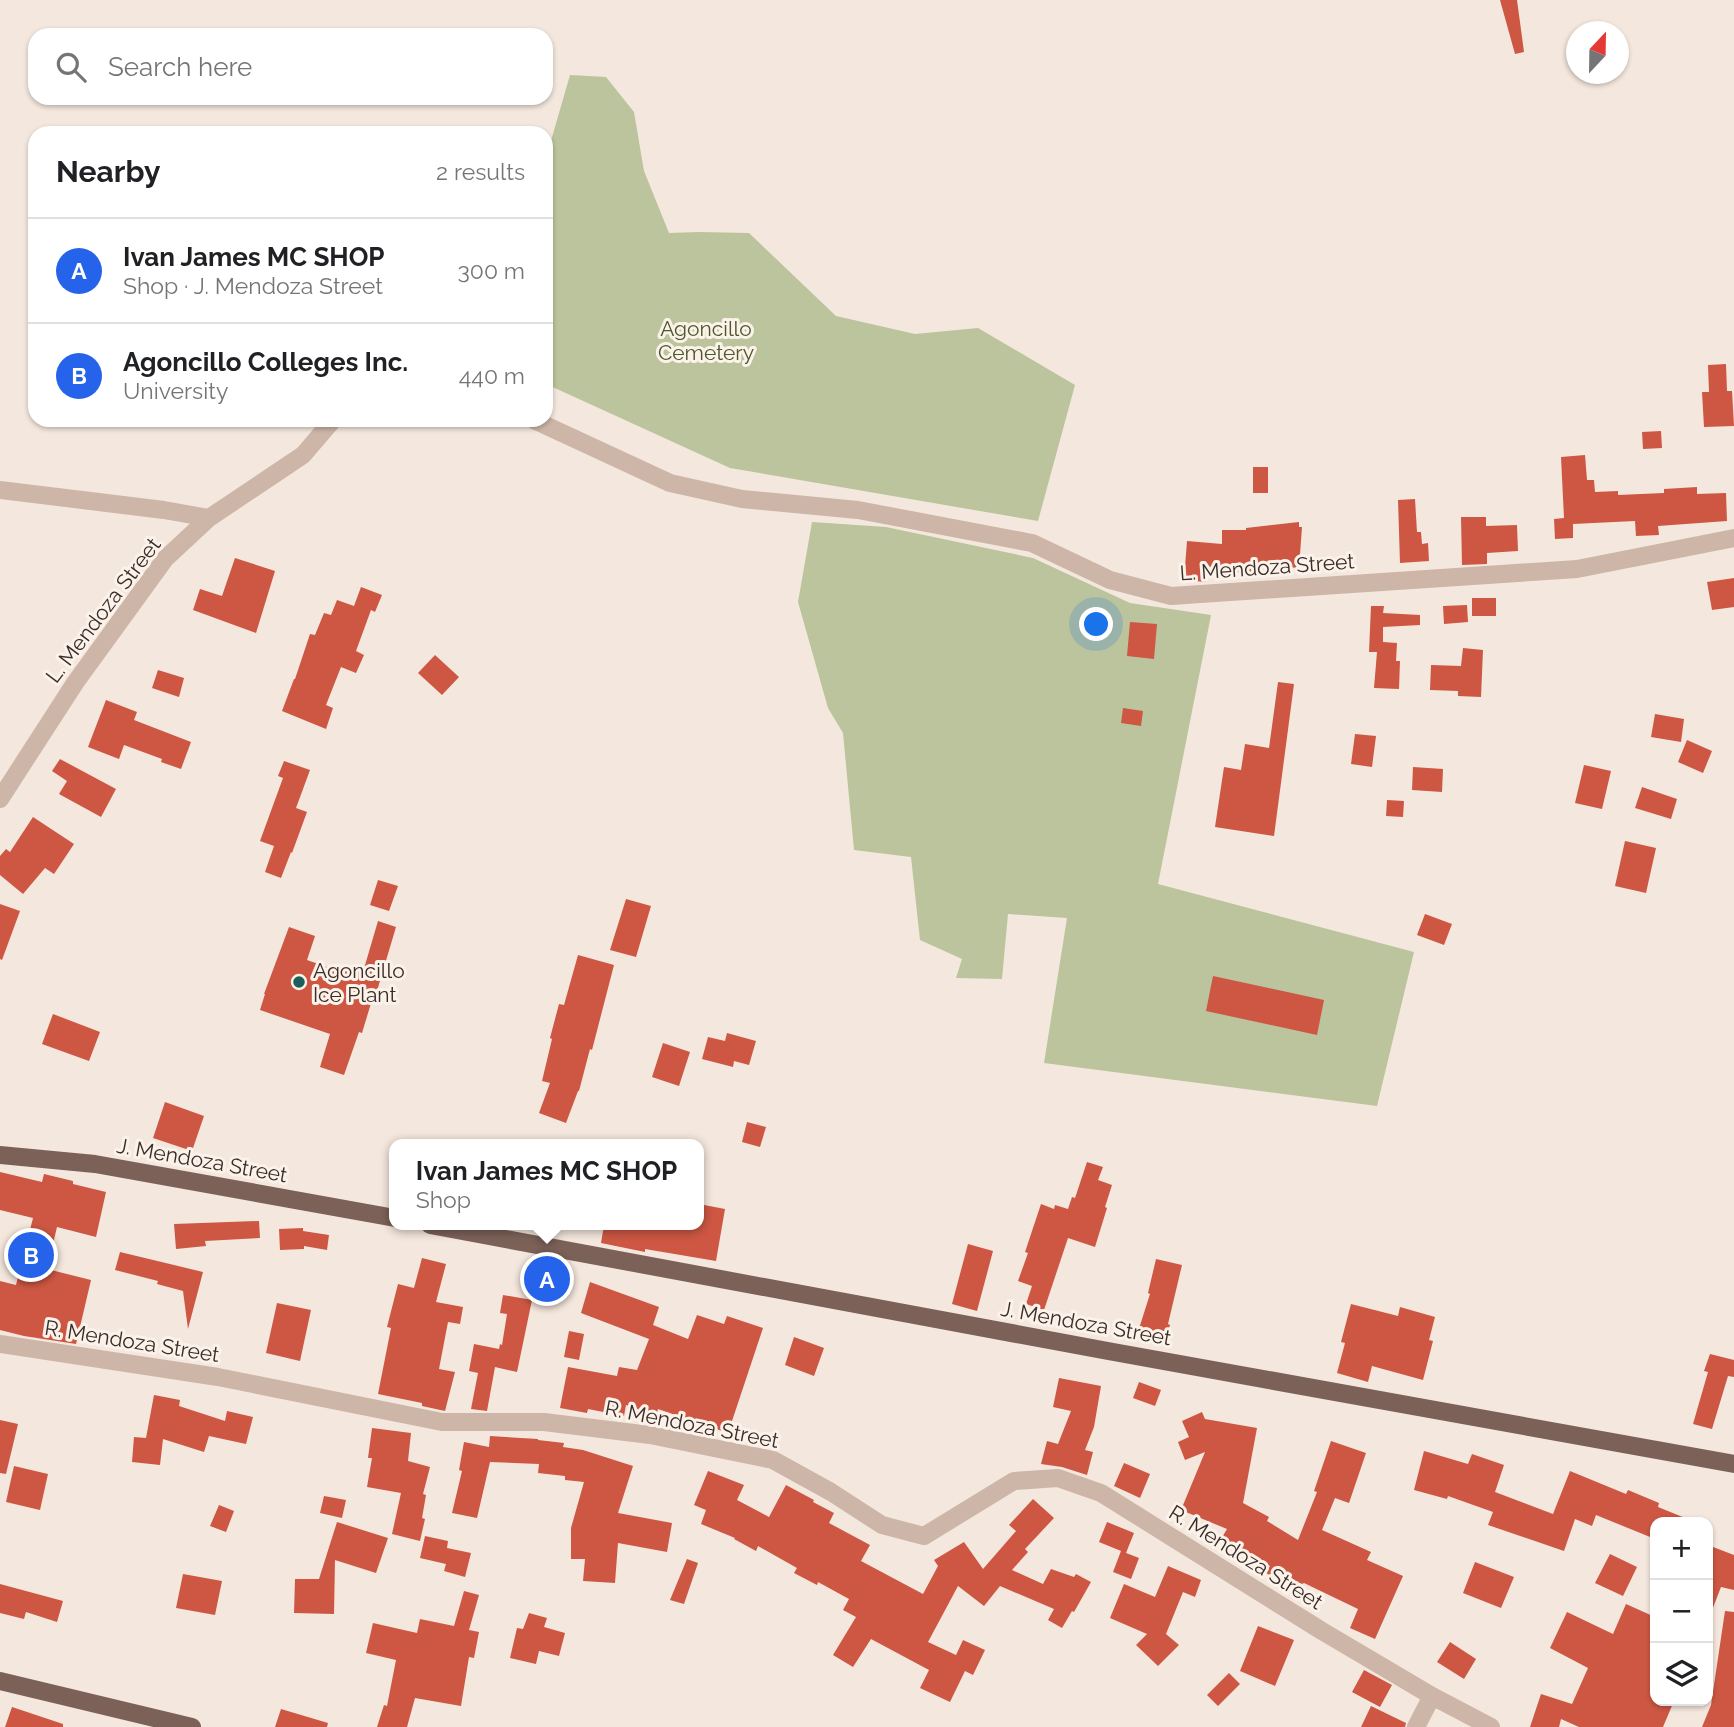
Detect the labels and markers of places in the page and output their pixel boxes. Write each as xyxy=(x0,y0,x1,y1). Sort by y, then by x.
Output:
place label: Agoncillo Ice Plant xyxy=(313,958,405,1007)
marker: Agoncillo Ice Plant xyxy=(291,974,307,990)
pin: B xyxy=(8,1229,54,1281)
pin: A xyxy=(524,1253,570,1305)

